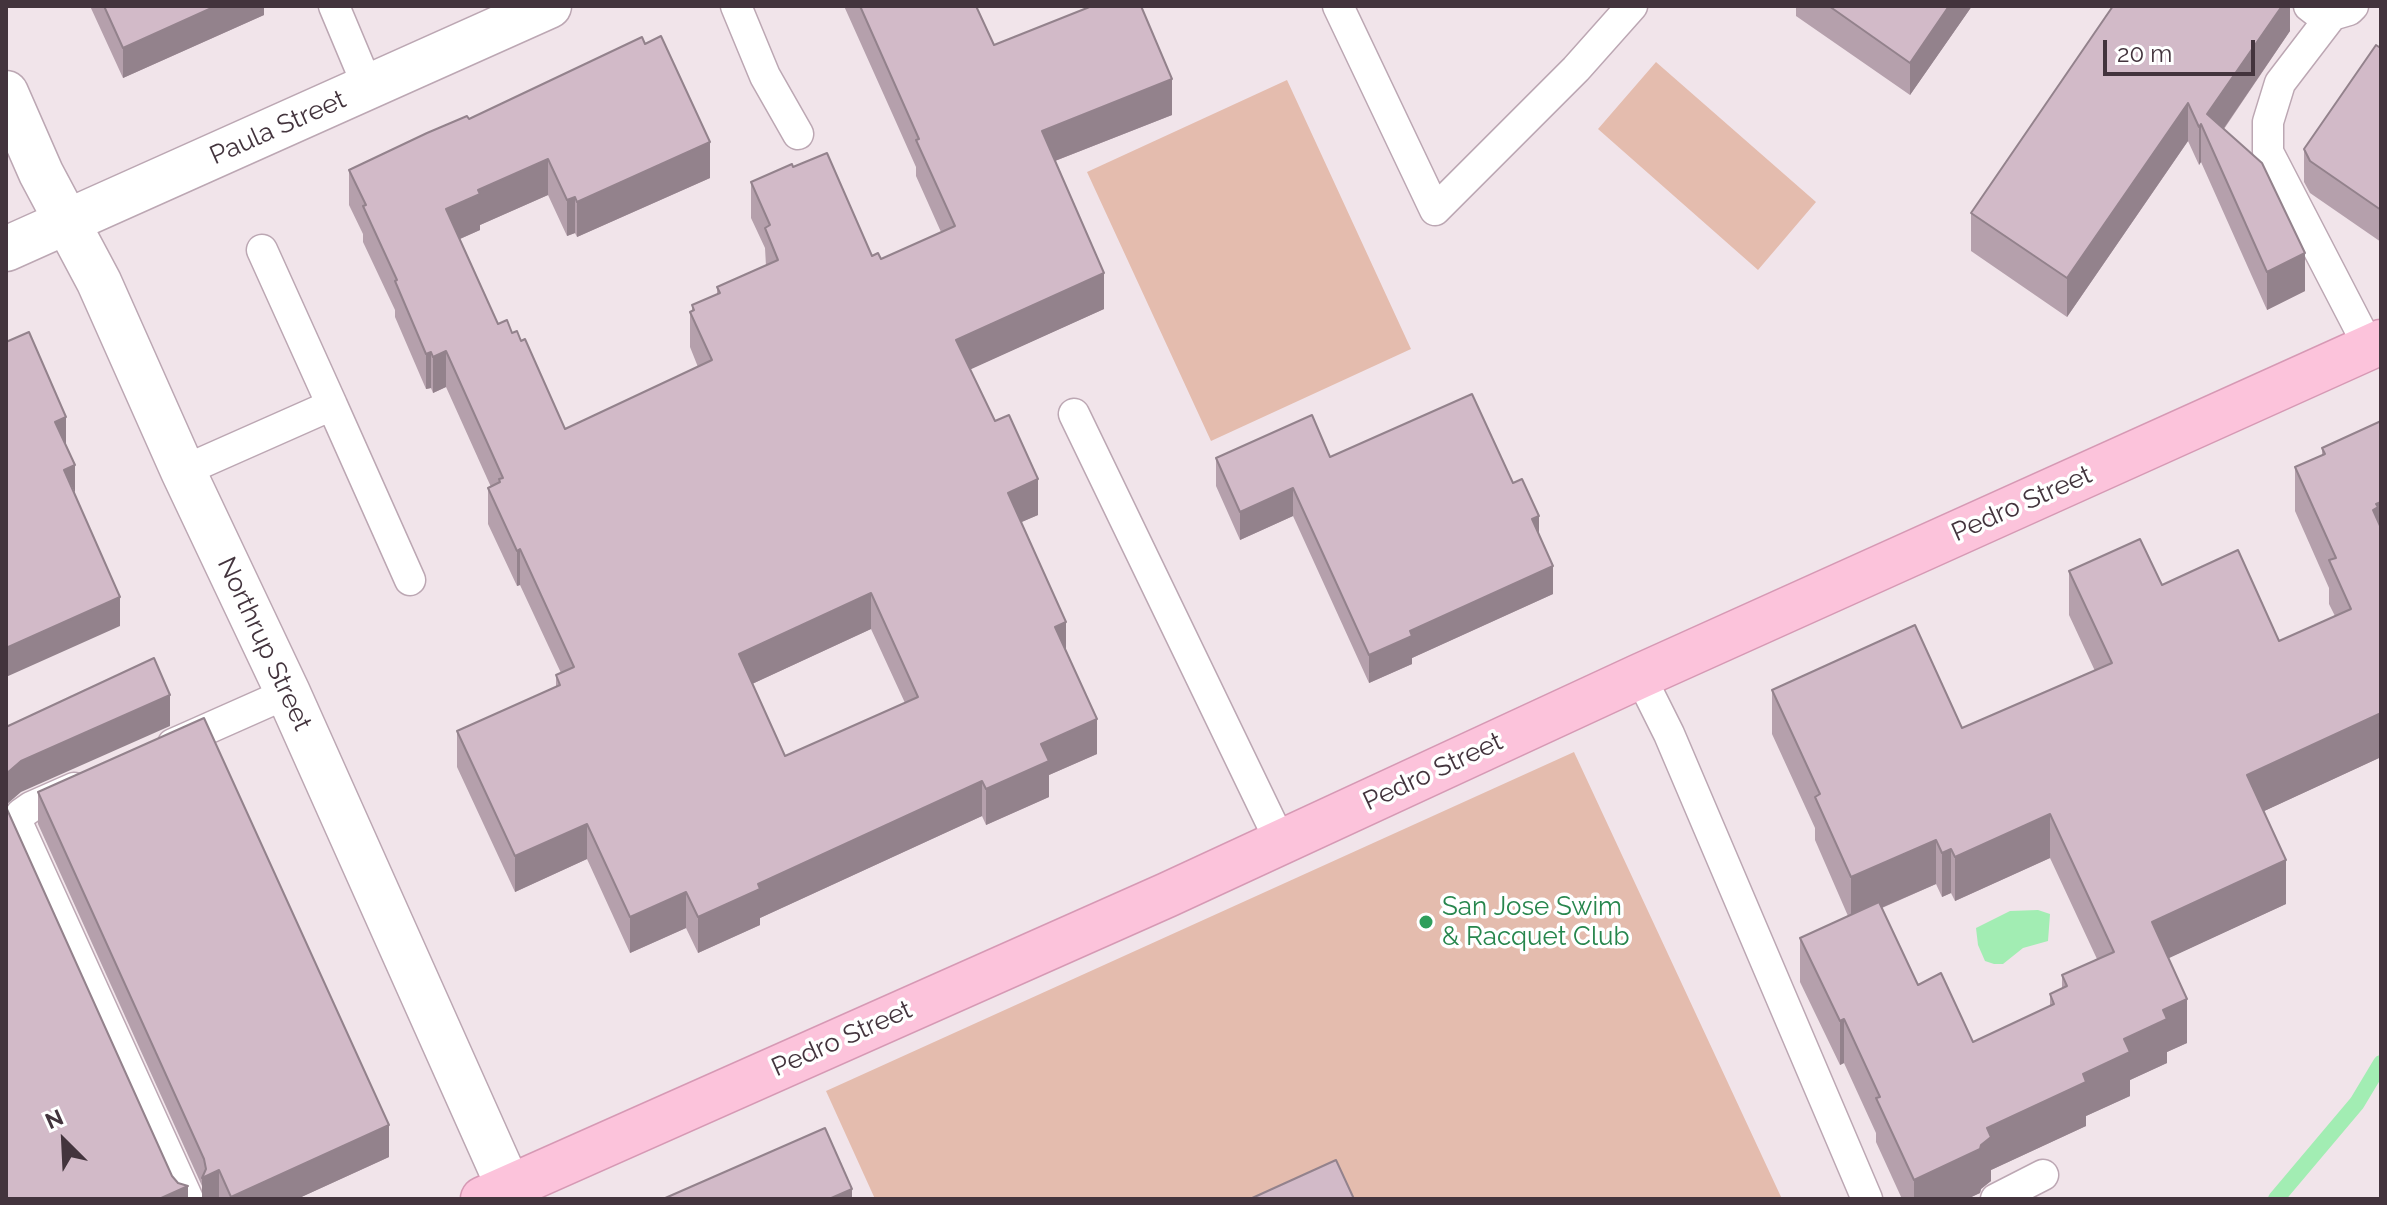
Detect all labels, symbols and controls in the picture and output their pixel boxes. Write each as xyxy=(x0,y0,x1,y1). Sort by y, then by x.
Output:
scale bar xyxy=(2107,24,2259,74)
text: 20 m xyxy=(2117,39,2172,68)
street label: Paula Street xyxy=(205,84,351,172)
street label: Pedro Street xyxy=(1947,459,2097,549)
street label: Northrup Street xyxy=(210,552,318,736)
street label: Pedro Street xyxy=(1358,726,1508,818)
place label: San Jose Swim & Racquet Club xyxy=(1442,891,1629,952)
marker: San Jose Swim & Racquet Club xyxy=(1417,913,1435,931)
street label: Pedro Street xyxy=(767,994,917,1084)
north arrow xyxy=(24,1101,104,1181)
text: N xyxy=(41,1104,67,1134)

